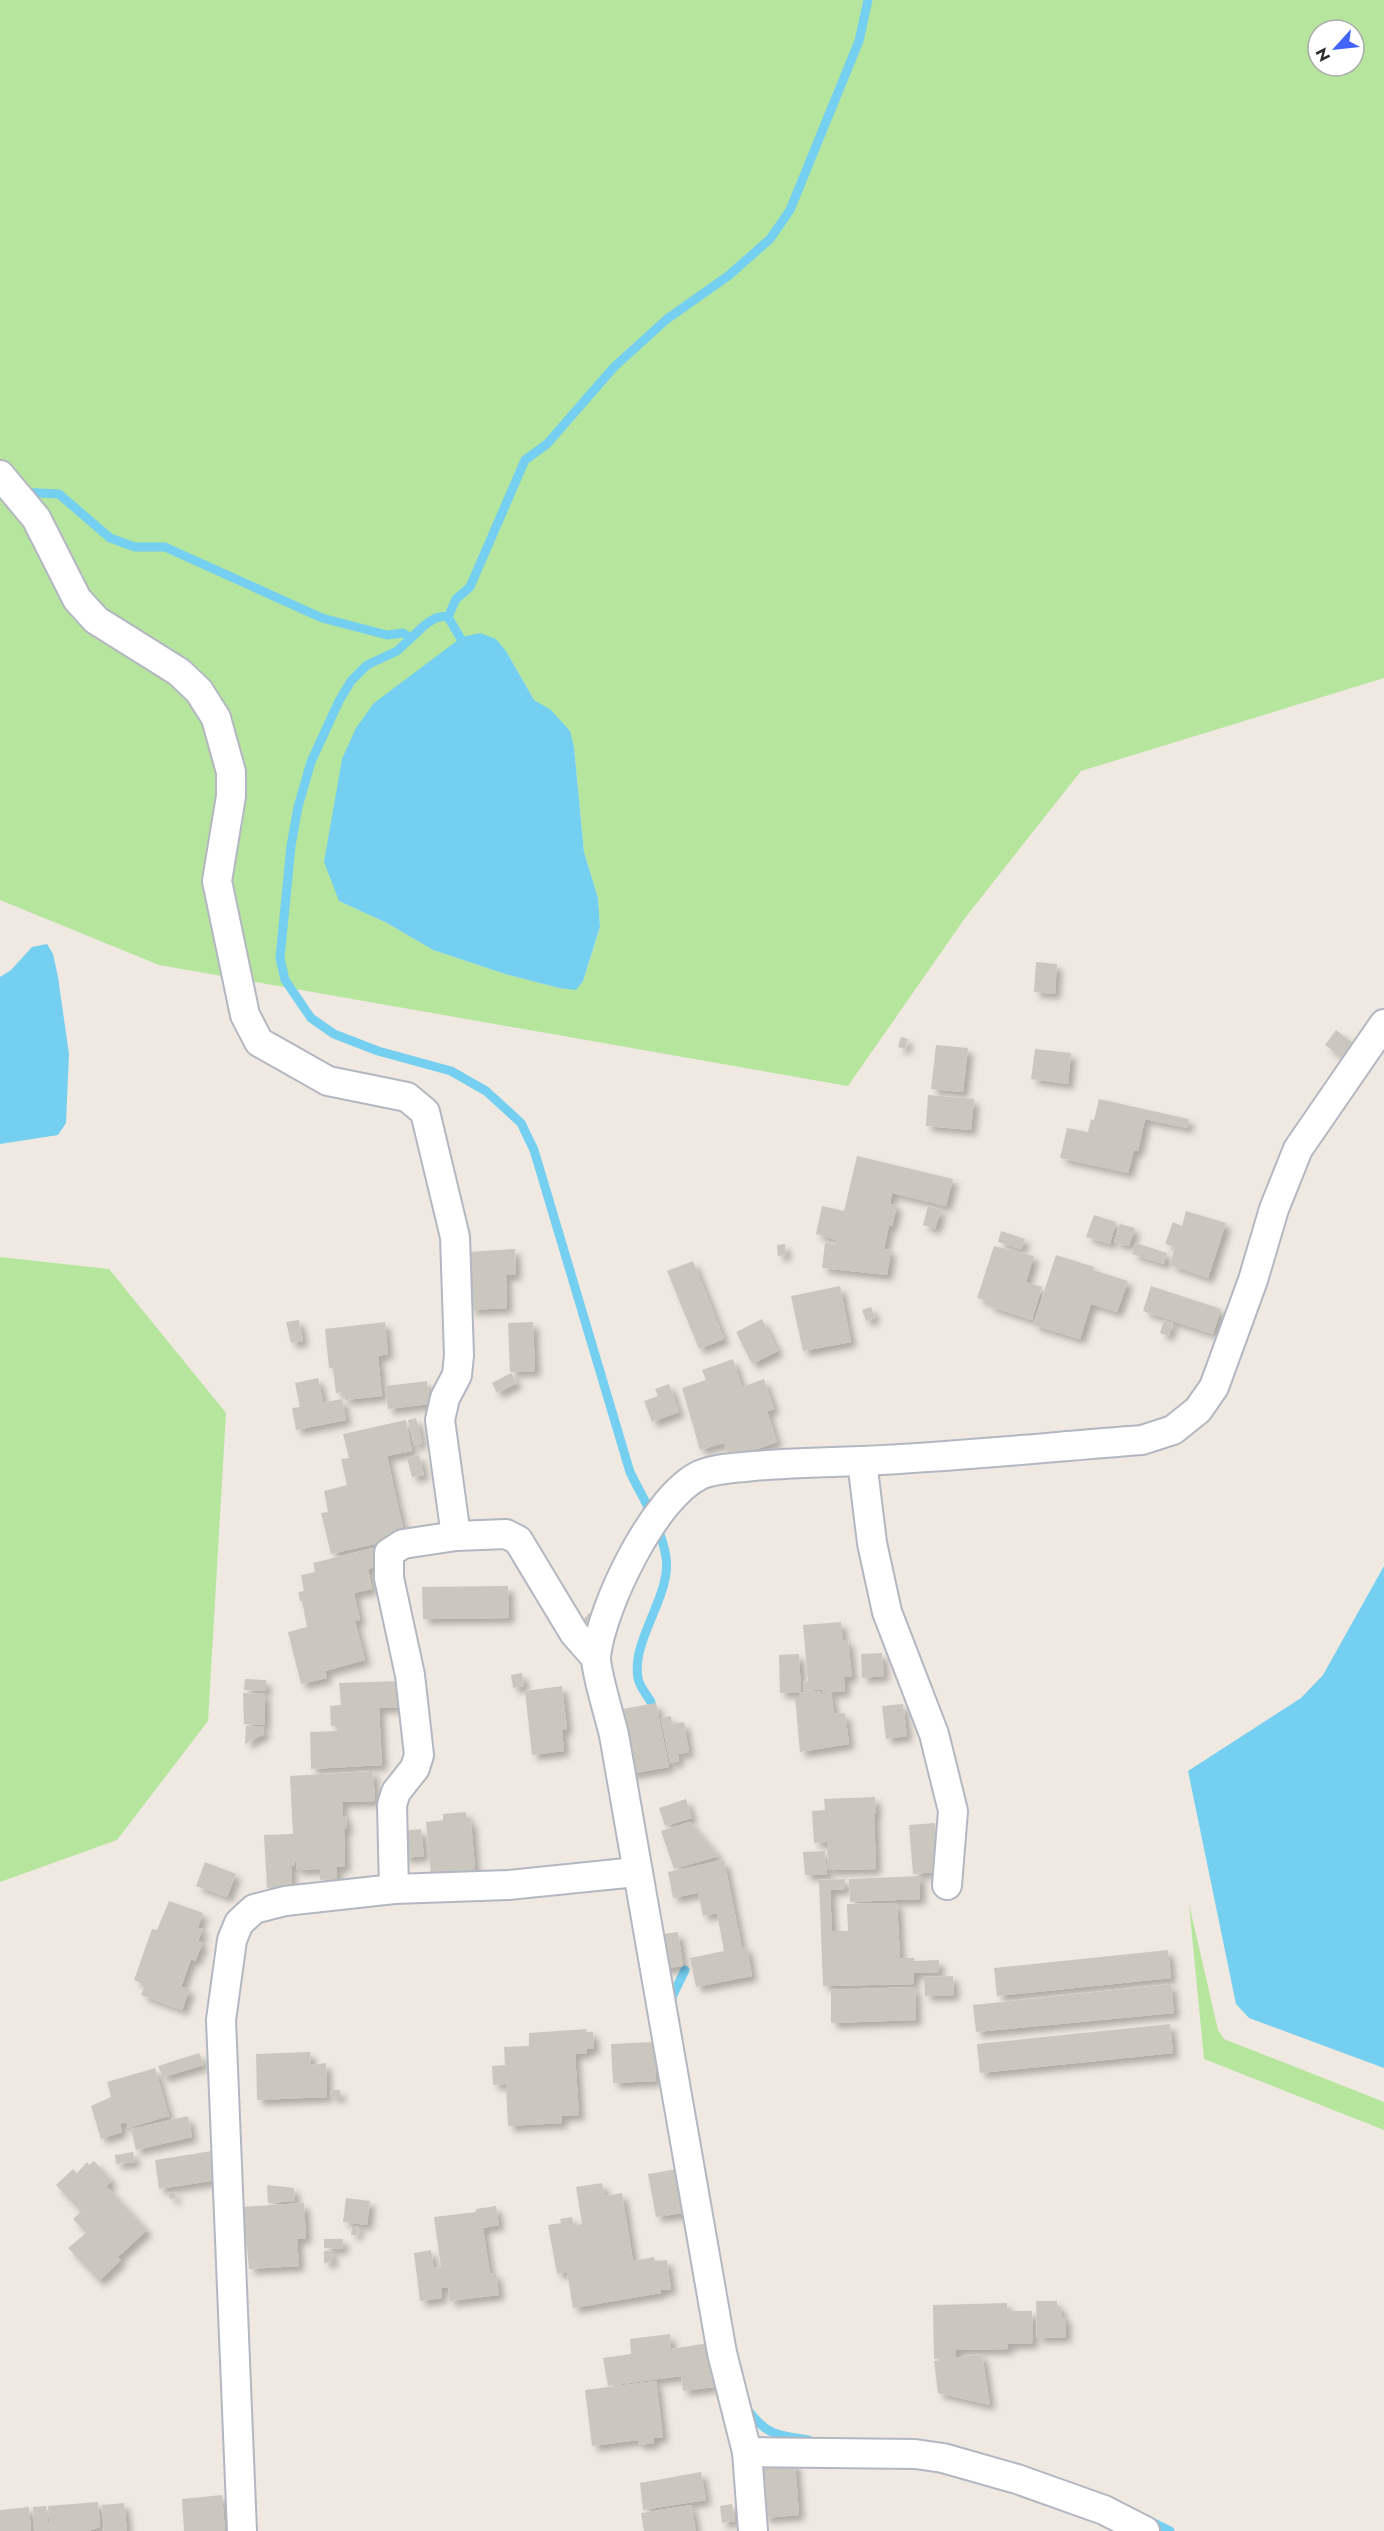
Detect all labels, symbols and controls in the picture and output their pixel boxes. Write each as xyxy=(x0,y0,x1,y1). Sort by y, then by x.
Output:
north arrow xyxy=(1306,18,1366,78)
text: N xyxy=(1310,44,1336,65)

